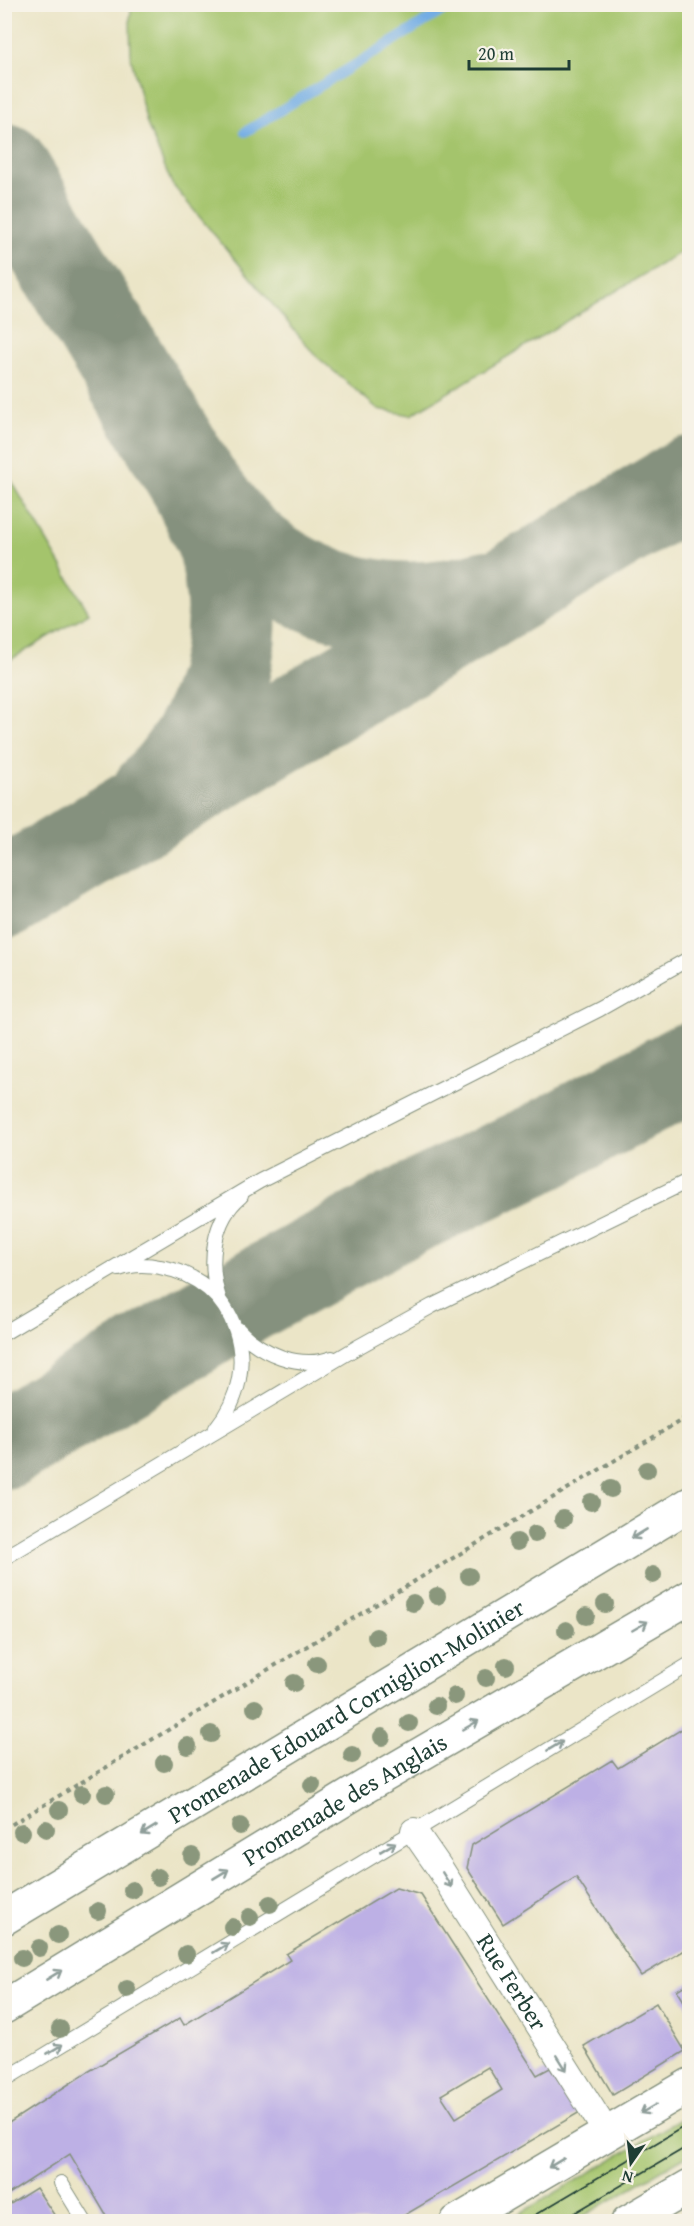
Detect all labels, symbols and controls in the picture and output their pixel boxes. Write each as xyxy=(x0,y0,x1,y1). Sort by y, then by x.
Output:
scale bar xyxy=(469,33,570,71)
text: 20 m xyxy=(478,40,514,67)
one-way arrow xyxy=(631,1528,648,1540)
street label: Promenade Edouard Corniglion-Molinier xyxy=(161,1590,531,1832)
one-way arrow xyxy=(631,1620,648,1632)
one-way arrow xyxy=(462,1719,479,1731)
street label: Promenade des Anglais xyxy=(236,1724,454,1874)
one-way arrow xyxy=(546,1739,563,1751)
one-way arrow xyxy=(141,1825,158,1837)
one-way arrow xyxy=(379,1841,396,1853)
one-way arrow xyxy=(212,1868,229,1880)
one-way arrow xyxy=(441,1871,453,1888)
street label: Rue Ferber xyxy=(468,1926,556,2037)
one-way arrow xyxy=(212,1942,229,1954)
one-way arrow xyxy=(45,1969,62,1981)
one-way arrow xyxy=(46,2043,63,2055)
one-way arrow xyxy=(556,2054,568,2071)
one-way arrow xyxy=(640,2103,657,2115)
north arrow xyxy=(601,2133,661,2193)
one-way arrow xyxy=(548,2157,565,2169)
text: N xyxy=(619,2165,635,2190)

